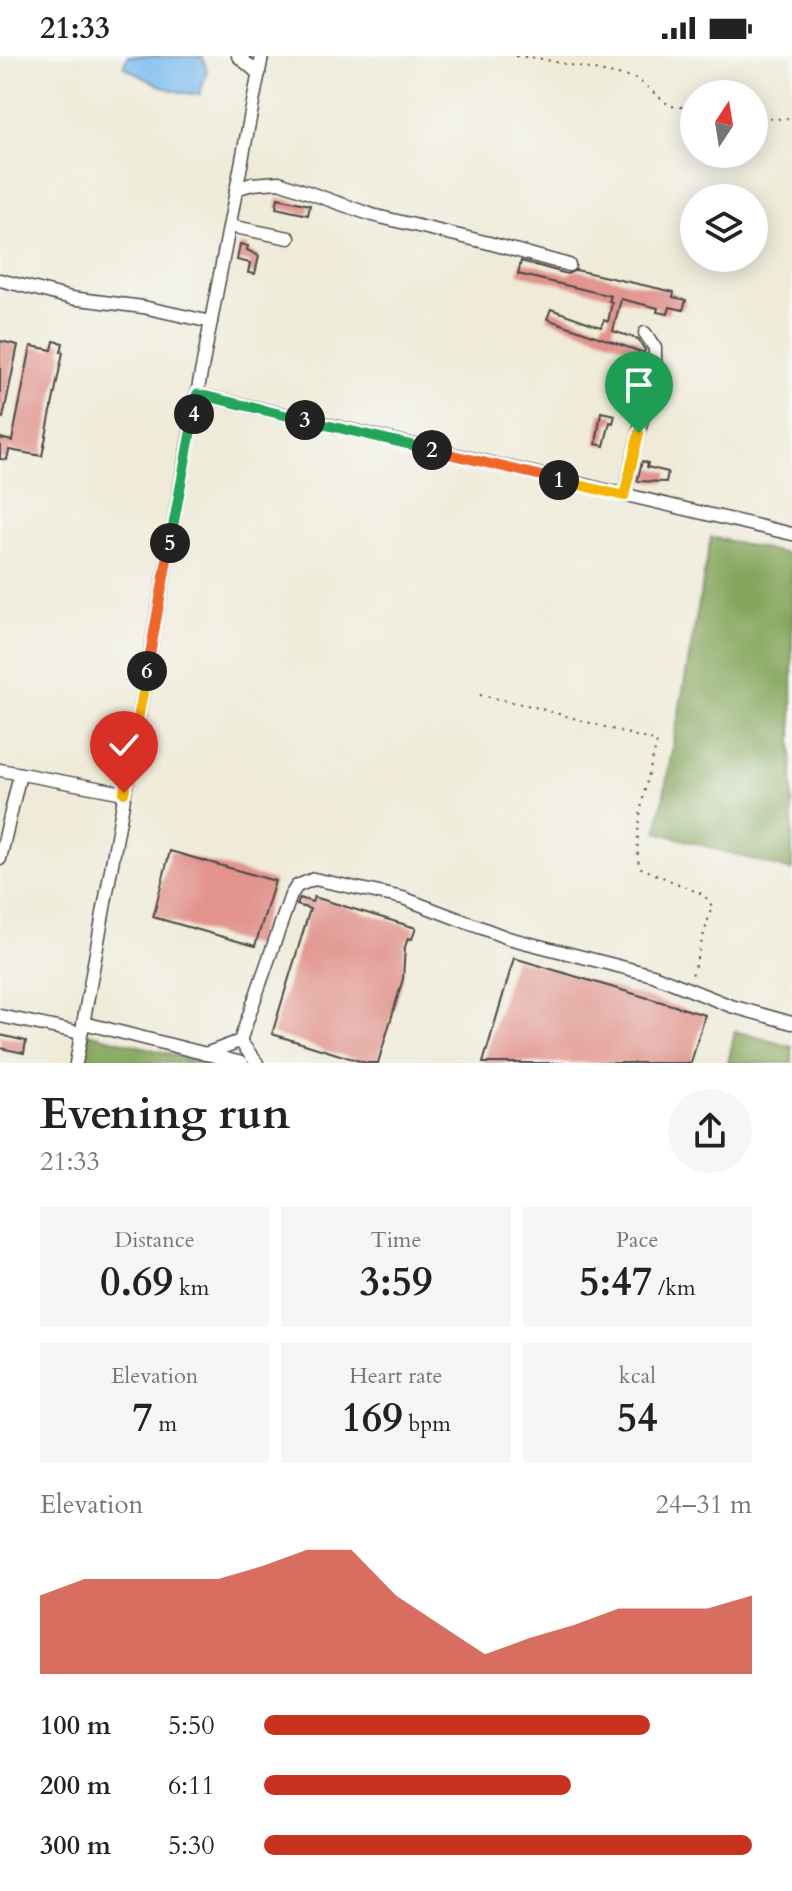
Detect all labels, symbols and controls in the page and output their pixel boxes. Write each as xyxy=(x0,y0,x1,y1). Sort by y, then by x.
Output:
text: 21:33 xyxy=(40,8,110,49)
north arrow xyxy=(680,80,768,168)
map controls xyxy=(680,80,768,272)
button: layers xyxy=(680,184,768,272)
pin xyxy=(605,351,673,433)
icon: arrive xyxy=(617,363,661,407)
pin: 4 xyxy=(174,394,214,434)
text: 4 xyxy=(188,399,200,429)
pin: 3 xyxy=(285,400,325,440)
text: 3 xyxy=(299,405,311,435)
pin: 2 xyxy=(412,430,452,470)
text: 2 xyxy=(426,435,438,465)
pin: 1 xyxy=(539,460,579,500)
text: 1 xyxy=(553,465,565,495)
pin: 5 xyxy=(150,523,190,563)
text: 5 xyxy=(164,528,176,558)
pin: 6 xyxy=(127,651,167,691)
text: 6 xyxy=(141,656,153,686)
pin xyxy=(90,711,158,793)
icon: check xyxy=(102,723,146,767)
text: Evening run xyxy=(40,1084,290,1144)
button: share xyxy=(668,1089,752,1173)
text: 21:33 xyxy=(40,1144,100,1179)
text: Distance xyxy=(114,1225,195,1255)
text: Time xyxy=(371,1225,421,1255)
text: Pace xyxy=(616,1225,659,1255)
text: 0.69 xyxy=(100,1255,173,1310)
text: 3:59 xyxy=(359,1255,433,1310)
text: 5:47 xyxy=(579,1255,652,1310)
text: km xyxy=(173,1273,209,1303)
text: /km xyxy=(652,1273,696,1303)
text: Elevation xyxy=(111,1361,198,1391)
text: Heart rate xyxy=(349,1361,443,1391)
text: kcal xyxy=(619,1361,656,1391)
text: 7 xyxy=(132,1391,153,1446)
text: 169 xyxy=(341,1391,403,1446)
text: 54 xyxy=(617,1391,658,1446)
text: m xyxy=(153,1409,177,1439)
text: bpm xyxy=(403,1409,451,1439)
text: Elevation xyxy=(40,1487,143,1522)
text: 24–31 m xyxy=(655,1487,752,1522)
text: 100 m xyxy=(40,1708,111,1743)
text: 5:50 xyxy=(168,1708,215,1743)
text: 200 m xyxy=(40,1768,111,1803)
text: 6:11 xyxy=(168,1768,215,1803)
text: 300 m xyxy=(40,1828,111,1863)
text: 5:30 xyxy=(168,1828,215,1863)

